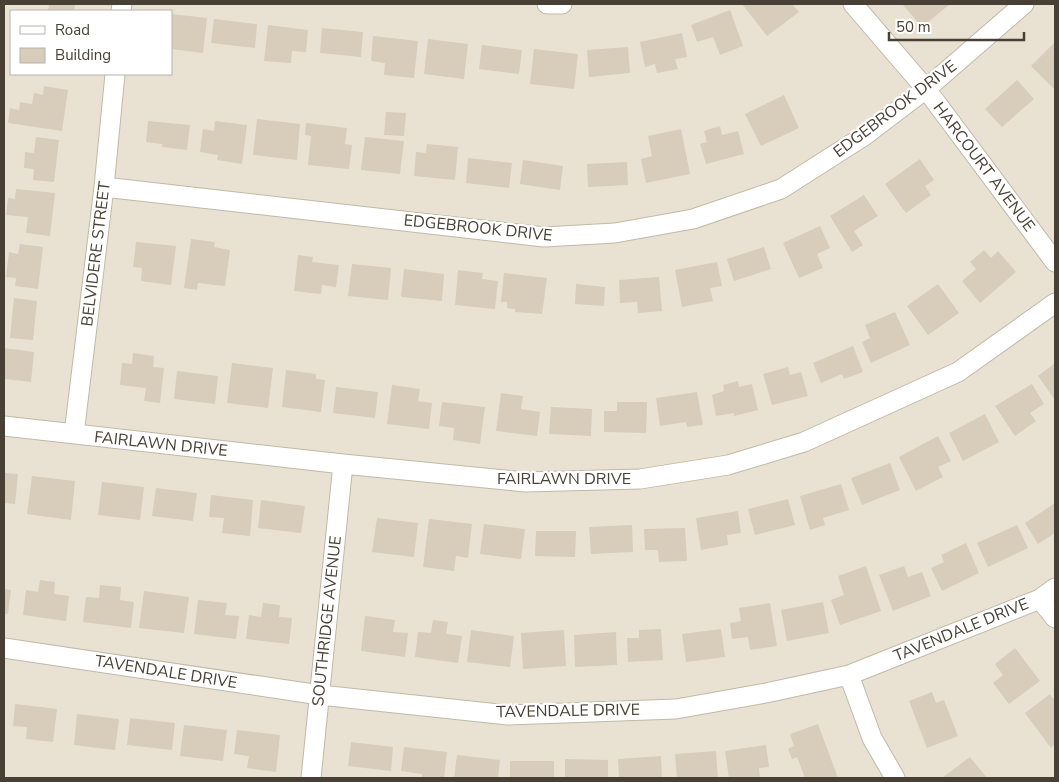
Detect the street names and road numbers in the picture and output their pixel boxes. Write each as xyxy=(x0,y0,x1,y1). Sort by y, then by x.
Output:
street label: EDGEBROOK DRIVE xyxy=(829,55,961,163)
street label: HARCOURT AVENUE xyxy=(928,98,1040,236)
street label: BELVIDERE STREET xyxy=(76,180,116,328)
street label: EDGEBROOK DRIVE xyxy=(403,209,553,247)
street label: FAIRLAWN DRIVE xyxy=(93,426,229,462)
street label: FAIRLAWN DRIVE xyxy=(497,468,631,490)
street label: SOUTHRIDGE AVENUE xyxy=(307,535,347,707)
street label: TAVENDALE DRIVE xyxy=(890,593,1032,667)
street label: TAVENDALE DRIVE xyxy=(93,650,239,694)
street label: TAVENDALE DRIVE xyxy=(496,699,640,723)

